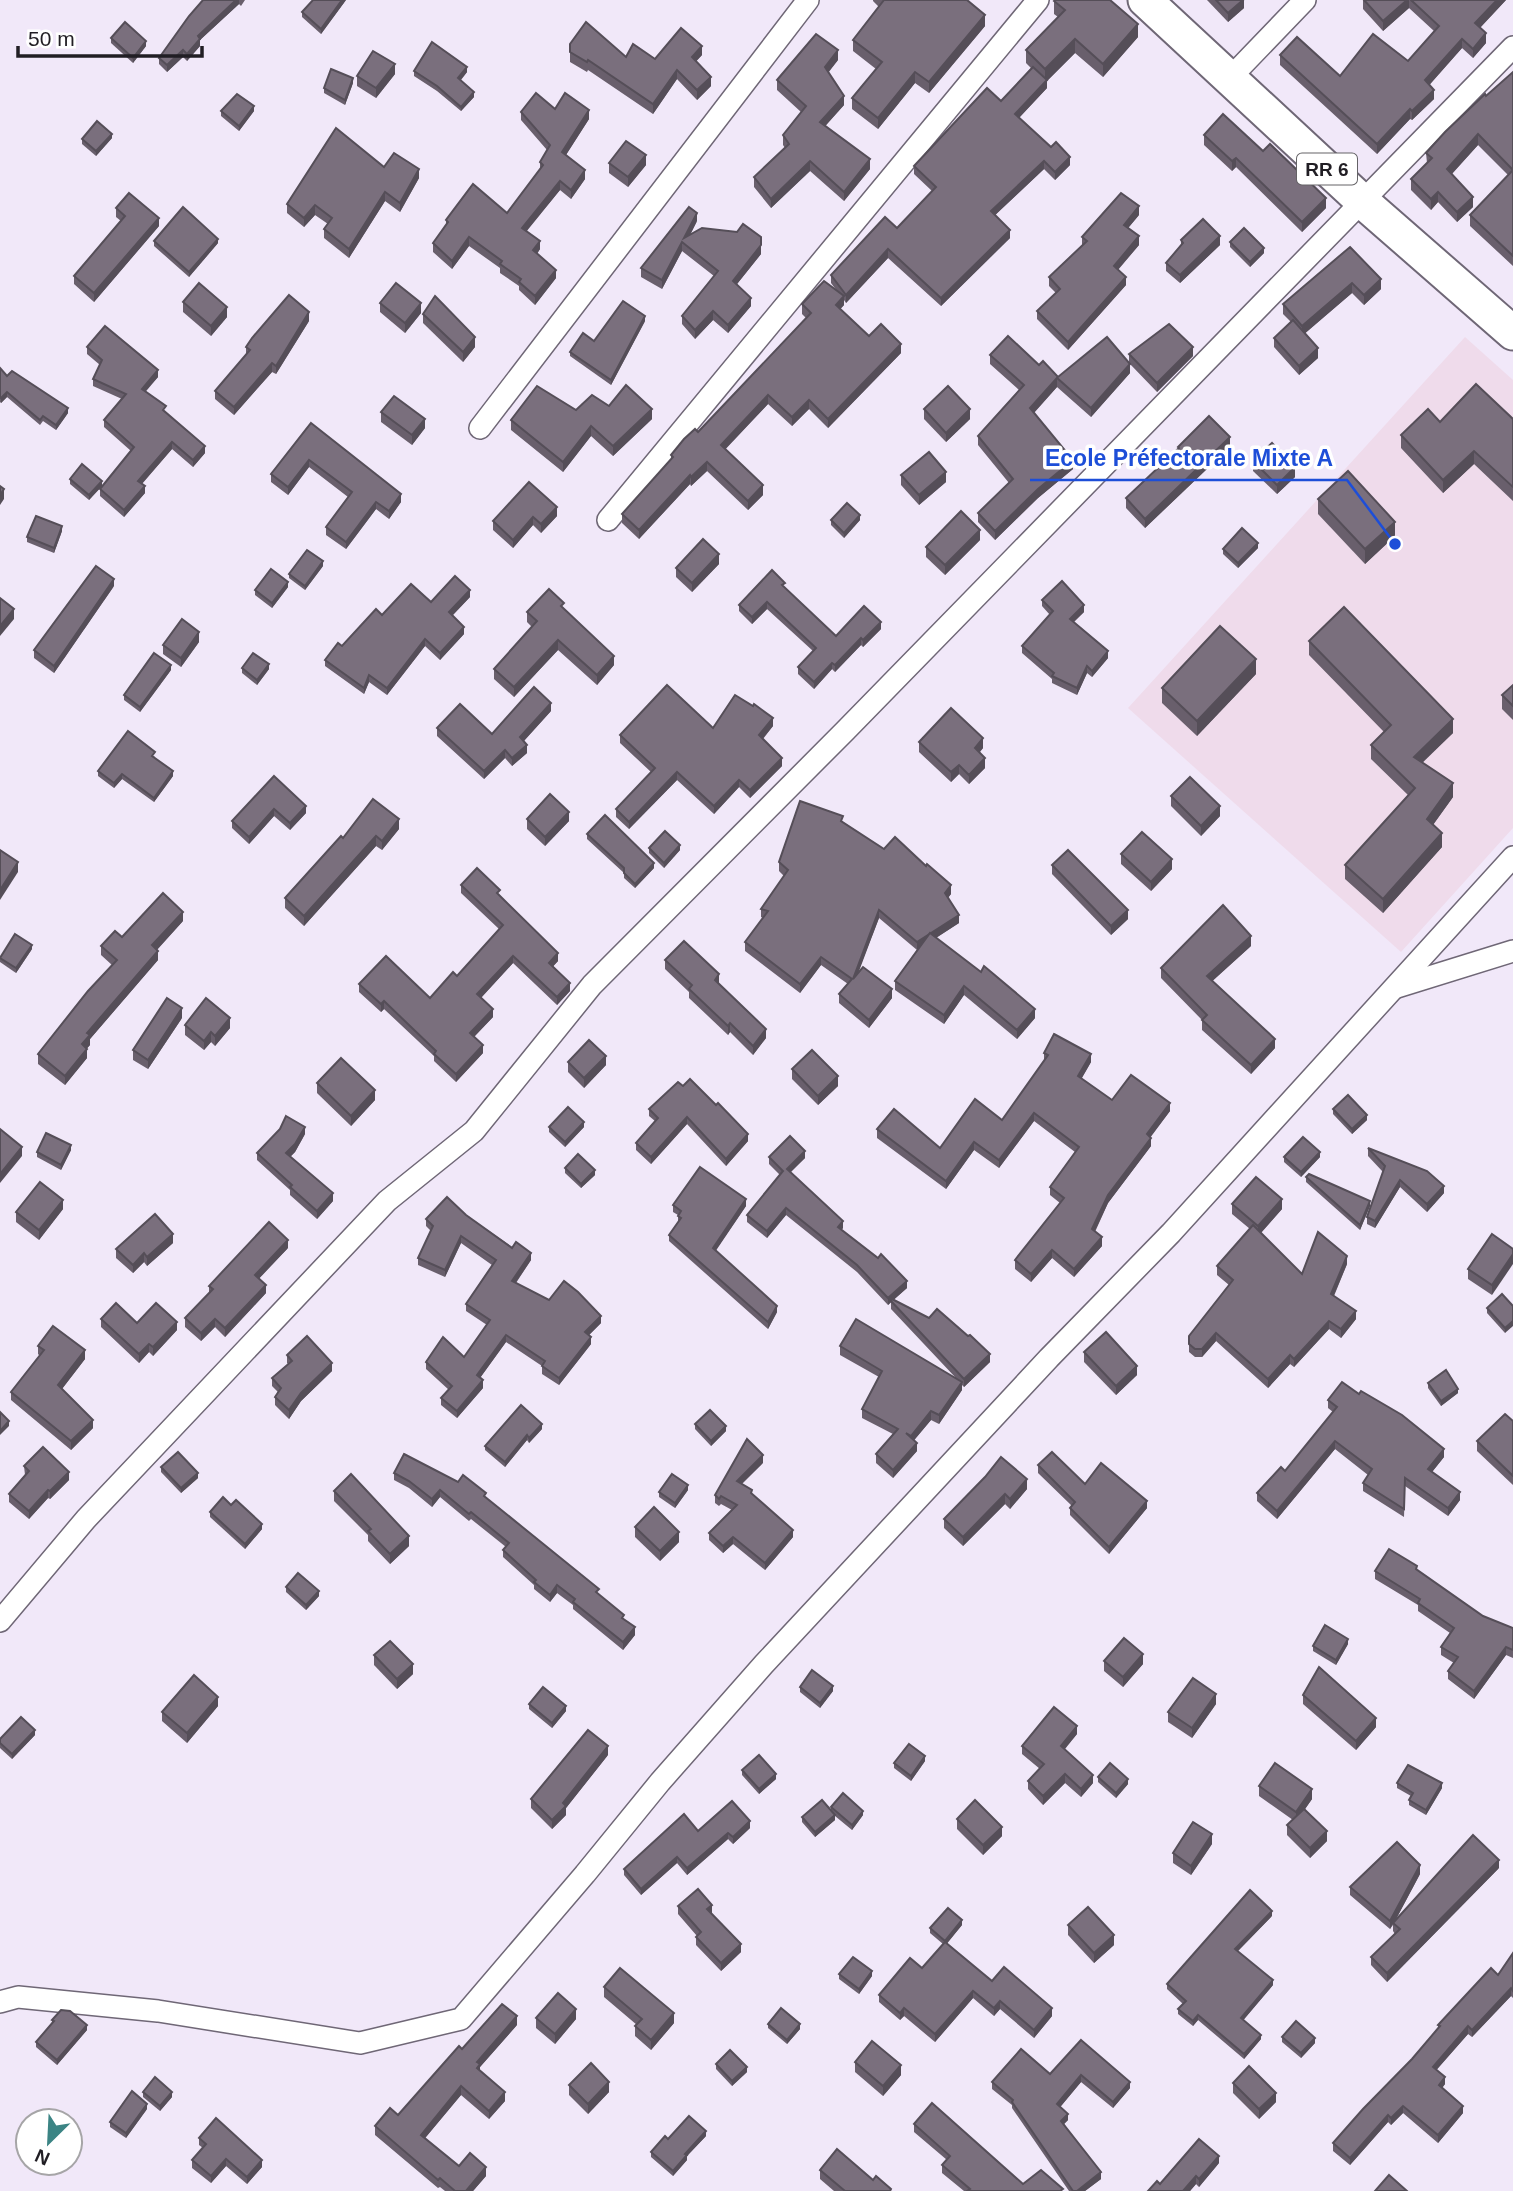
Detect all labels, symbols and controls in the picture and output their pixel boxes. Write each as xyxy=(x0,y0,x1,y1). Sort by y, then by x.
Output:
scale bar xyxy=(18,14,201,58)
text: 50 m xyxy=(28,27,75,50)
road number: RR 6 xyxy=(1297,154,1357,184)
callout: Ecole Préfectorale Mixte A xyxy=(1030,436,1347,480)
text: Ecole Préfectorale Mixte A xyxy=(1045,445,1333,471)
north arrow xyxy=(14,2107,84,2177)
text: N xyxy=(32,2145,53,2169)

